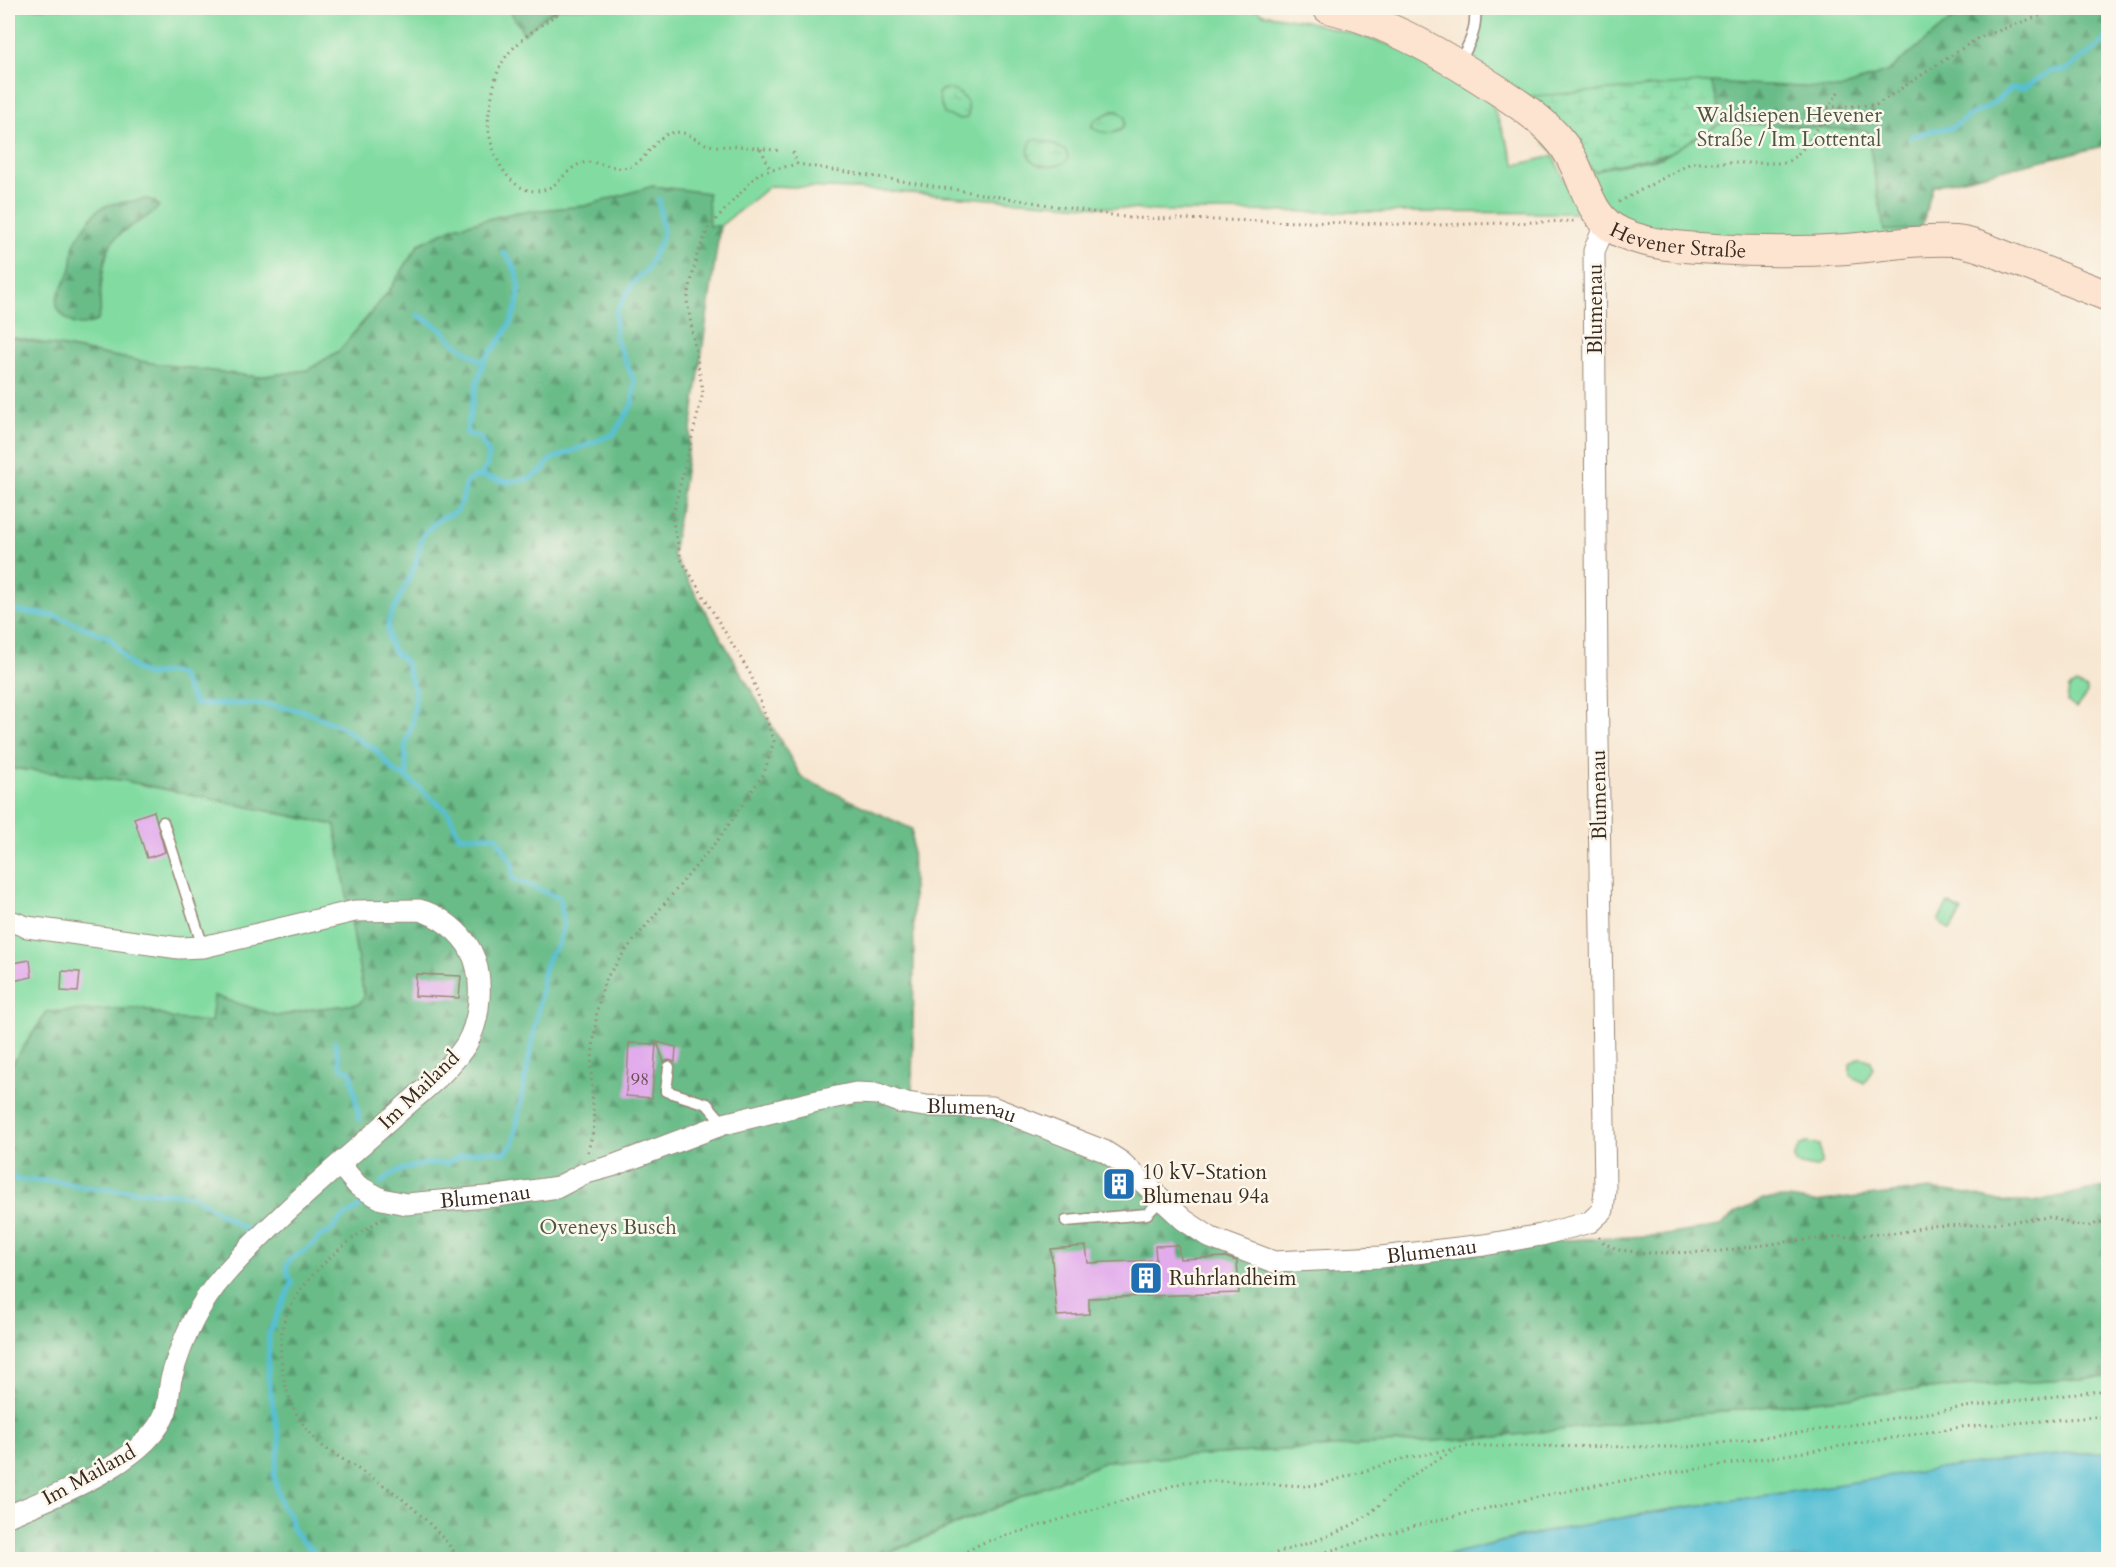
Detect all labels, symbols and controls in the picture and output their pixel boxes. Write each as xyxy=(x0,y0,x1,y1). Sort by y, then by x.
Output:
park label: Waldsiepen Hevener Straße / Im Lottental xyxy=(1695,101,1882,154)
street label: Hevener Straße xyxy=(1605,215,1747,265)
street label: Blumenau xyxy=(1581,264,1610,354)
street label: Blumenau xyxy=(1584,749,1614,841)
street label: Im Mailand xyxy=(372,1044,466,1136)
house number: 98 xyxy=(631,1067,649,1092)
street label: Blumenau xyxy=(927,1092,1021,1130)
place label: 10 kV-Station Blumenau 94a xyxy=(1142,1158,1269,1211)
building icon: 10 kV-Station Blumenau 94a xyxy=(1101,1166,1137,1202)
street label: Blumenau xyxy=(439,1177,532,1215)
park label: Oveneys Busch xyxy=(539,1213,677,1242)
street label: Blumenau xyxy=(1385,1231,1479,1271)
building icon: Ruhrlandheim xyxy=(1128,1260,1164,1296)
place label: Ruhrlandheim xyxy=(1169,1264,1297,1293)
street label: Im Mailand xyxy=(37,1437,141,1513)

